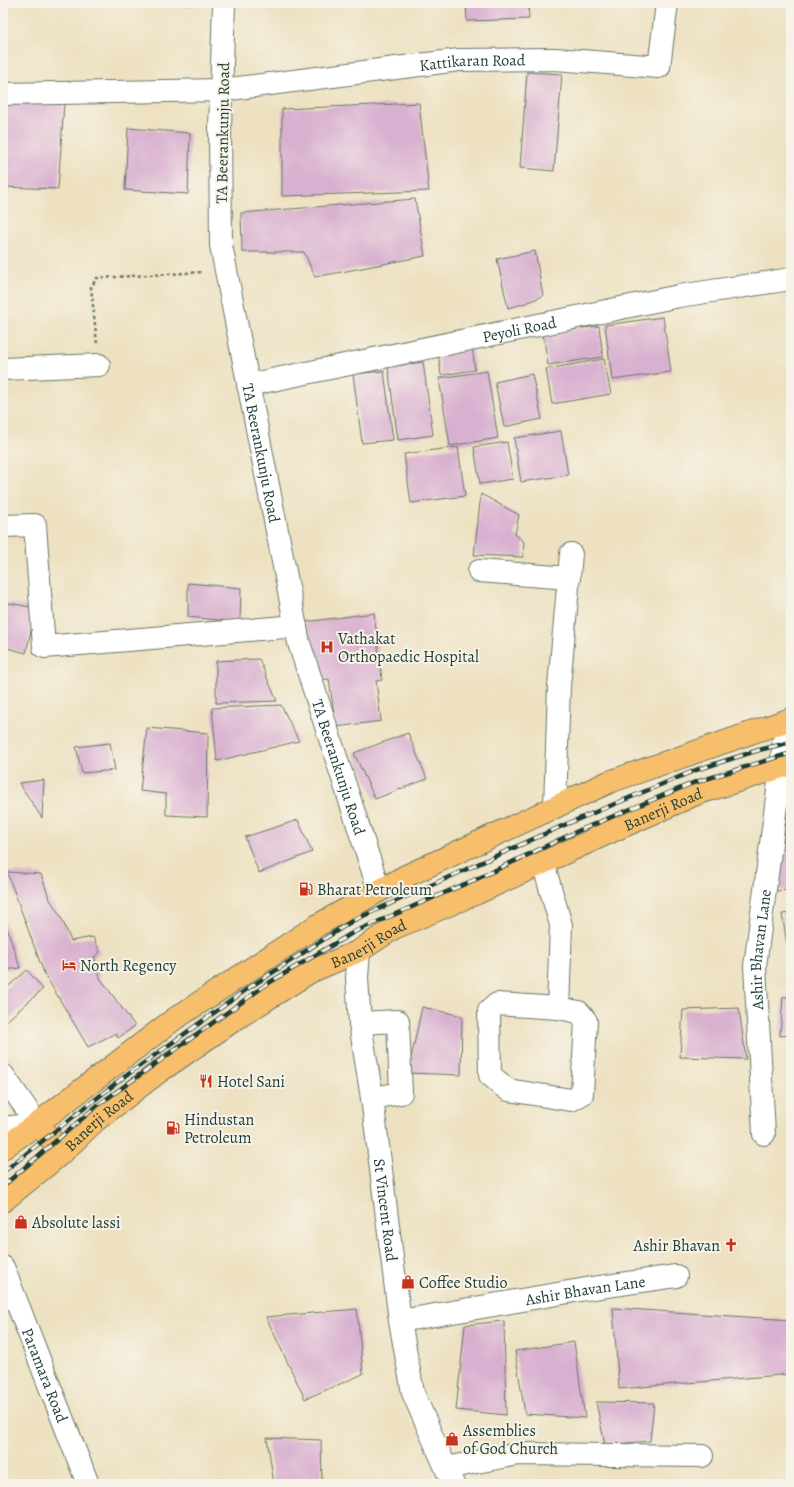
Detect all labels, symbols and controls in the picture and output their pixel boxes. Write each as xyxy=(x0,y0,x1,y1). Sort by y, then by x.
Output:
street label: Kattikaran Road xyxy=(418,49,526,77)
street label: TA Beerankunju Road xyxy=(211,62,235,204)
street label: Peyoli Road xyxy=(480,312,559,348)
street label: TA Beerankunju Road xyxy=(236,382,285,525)
place label: Vathakat Orthopaedic Hospital xyxy=(337,628,479,668)
hospital icon: Vathakat Orthopaedic Hospital xyxy=(319,639,335,655)
street label: TA Beerankunju Road xyxy=(306,697,371,838)
street label: Banerji Road xyxy=(620,783,705,837)
place label: Bharat Petroleum xyxy=(317,879,432,901)
fuel station icon: Bharat Petroleum xyxy=(298,881,314,897)
street label: Ashir Bhavan Lane xyxy=(745,888,777,1011)
street label: Banerji Road xyxy=(327,914,410,974)
place label: North Regency xyxy=(80,955,177,977)
hotel icon: North Regency xyxy=(61,957,77,973)
place label: Hotel Sani xyxy=(217,1071,285,1093)
restaurant icon: Hotel Sani xyxy=(198,1073,214,1089)
street label: Banerji Road xyxy=(60,1085,138,1157)
place label: Hindustan Petroleum xyxy=(184,1109,255,1149)
fuel station icon: Hindustan Petroleum xyxy=(165,1120,181,1136)
street label: St Vincent Road xyxy=(368,1157,402,1263)
place label: Absolute lassi xyxy=(31,1212,120,1234)
shop icon: Absolute lassi xyxy=(13,1214,29,1230)
place label: Ashir Bhavan xyxy=(633,1235,720,1257)
church icon: Ashir Bhavan xyxy=(723,1237,739,1253)
street label: Ashir Bhavan Lane xyxy=(523,1271,647,1311)
place label: Coffee Studio xyxy=(419,1272,507,1294)
shop icon: Coffee Studio xyxy=(400,1274,416,1290)
street label: Paramara Road xyxy=(16,1325,73,1426)
place label: Assemblies of God Church xyxy=(462,1420,558,1460)
shop icon: Assemblies of God Church xyxy=(444,1431,460,1447)

